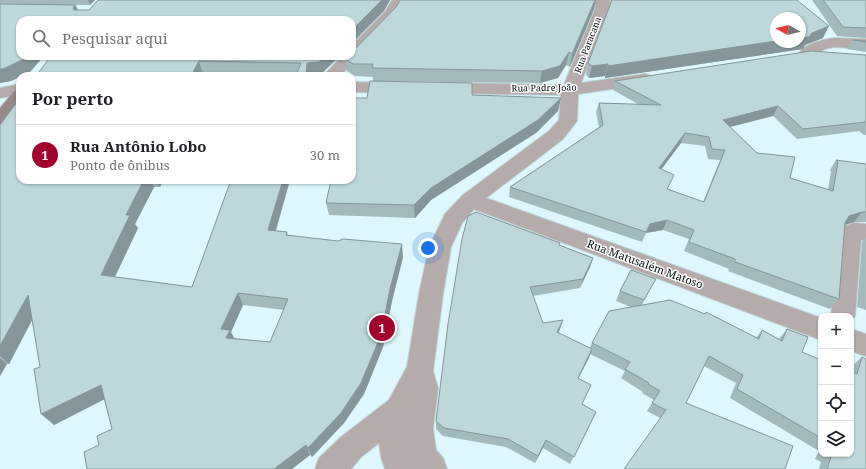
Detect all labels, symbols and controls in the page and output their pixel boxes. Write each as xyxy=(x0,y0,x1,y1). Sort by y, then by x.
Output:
north arrow xyxy=(770,12,806,48)
street label: Rua Paracana xyxy=(571,15,604,75)
search box xyxy=(16,16,356,60)
icon: search xyxy=(30,27,52,49)
text: Pesquisar aqui xyxy=(62,28,168,48)
street label: Rua Padre João xyxy=(511,80,577,95)
text: Por perto xyxy=(32,87,114,110)
text: Rua Antônio Lobo xyxy=(70,136,207,156)
text: 1 xyxy=(41,146,49,164)
text: 30 m xyxy=(310,146,340,164)
text: Ponto de ônibus xyxy=(70,156,170,174)
street label: Rua Matusalém Matoso xyxy=(585,236,705,292)
your location xyxy=(418,238,438,258)
pin: 1 xyxy=(369,313,395,343)
map controls xyxy=(818,313,854,457)
button: + xyxy=(818,313,854,349)
button: − xyxy=(818,349,854,385)
button: locate xyxy=(818,385,854,421)
button: layers xyxy=(818,421,854,457)

